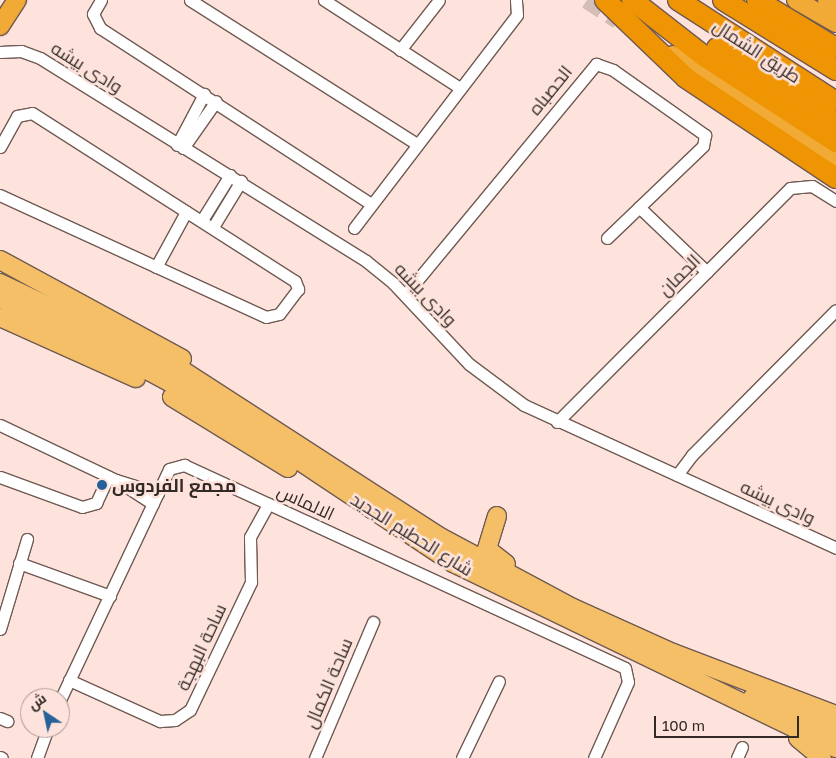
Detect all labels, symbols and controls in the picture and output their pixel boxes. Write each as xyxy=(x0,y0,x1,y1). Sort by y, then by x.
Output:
street label: طريق الشمال xyxy=(709,15,805,87)
street label: وادى بيشه xyxy=(47,37,127,97)
street label: الحصباه xyxy=(524,61,576,119)
street label: الجمان xyxy=(654,250,704,300)
street label: وادى بيشه xyxy=(390,258,462,330)
place label: مجمع الفردوس xyxy=(112,474,236,496)
street label: وادى بيشه xyxy=(737,475,819,529)
marker: مجمع الفردوس xyxy=(96,479,108,491)
street label: الالماس xyxy=(274,479,338,525)
street label: شارع الحطيم الجديد xyxy=(347,488,477,580)
street label: ساحة البهجة xyxy=(171,600,231,694)
street label: ساحة الكمال xyxy=(299,635,357,731)
north arrow xyxy=(20,688,70,738)
text: ش xyxy=(25,689,49,713)
scale bar xyxy=(656,706,801,738)
text: 100 m xyxy=(662,716,705,734)

